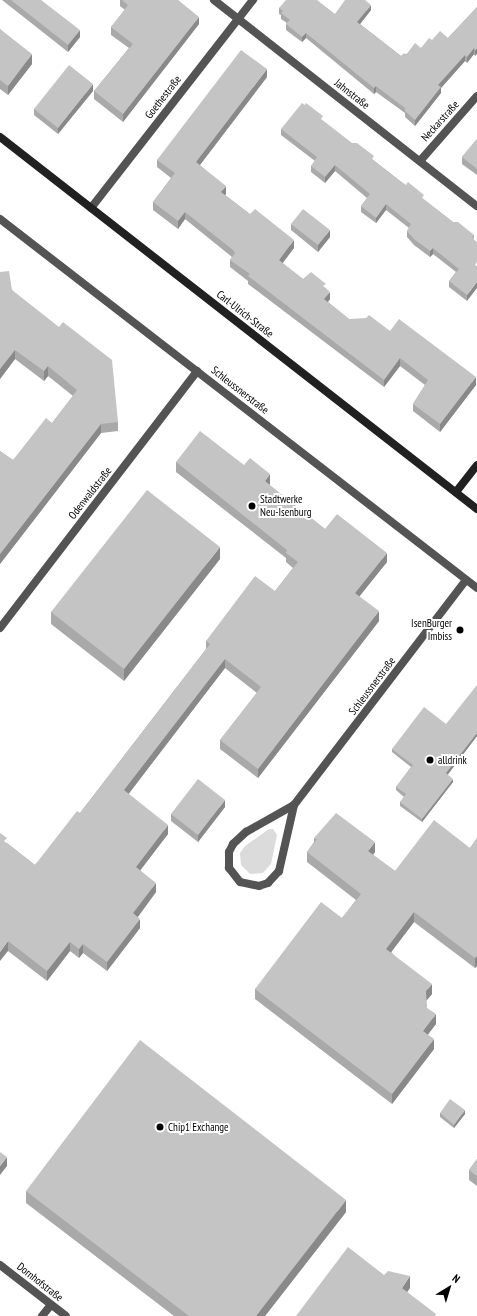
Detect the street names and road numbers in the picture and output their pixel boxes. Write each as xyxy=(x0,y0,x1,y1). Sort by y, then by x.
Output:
street label: Goethestraße xyxy=(142,73,184,121)
street label: Jahnstraße xyxy=(332,76,372,112)
street label: Neckarstraße xyxy=(418,98,462,144)
street label: Carl-Ulrich-Straße xyxy=(214,288,276,340)
street label: Schleussnerstraße xyxy=(209,363,271,417)
street label: Odenwaldstraße xyxy=(66,464,114,522)
street label: Schleussnerstraße xyxy=(346,654,398,718)
street label: Dornhofstraße xyxy=(14,1260,66,1304)

